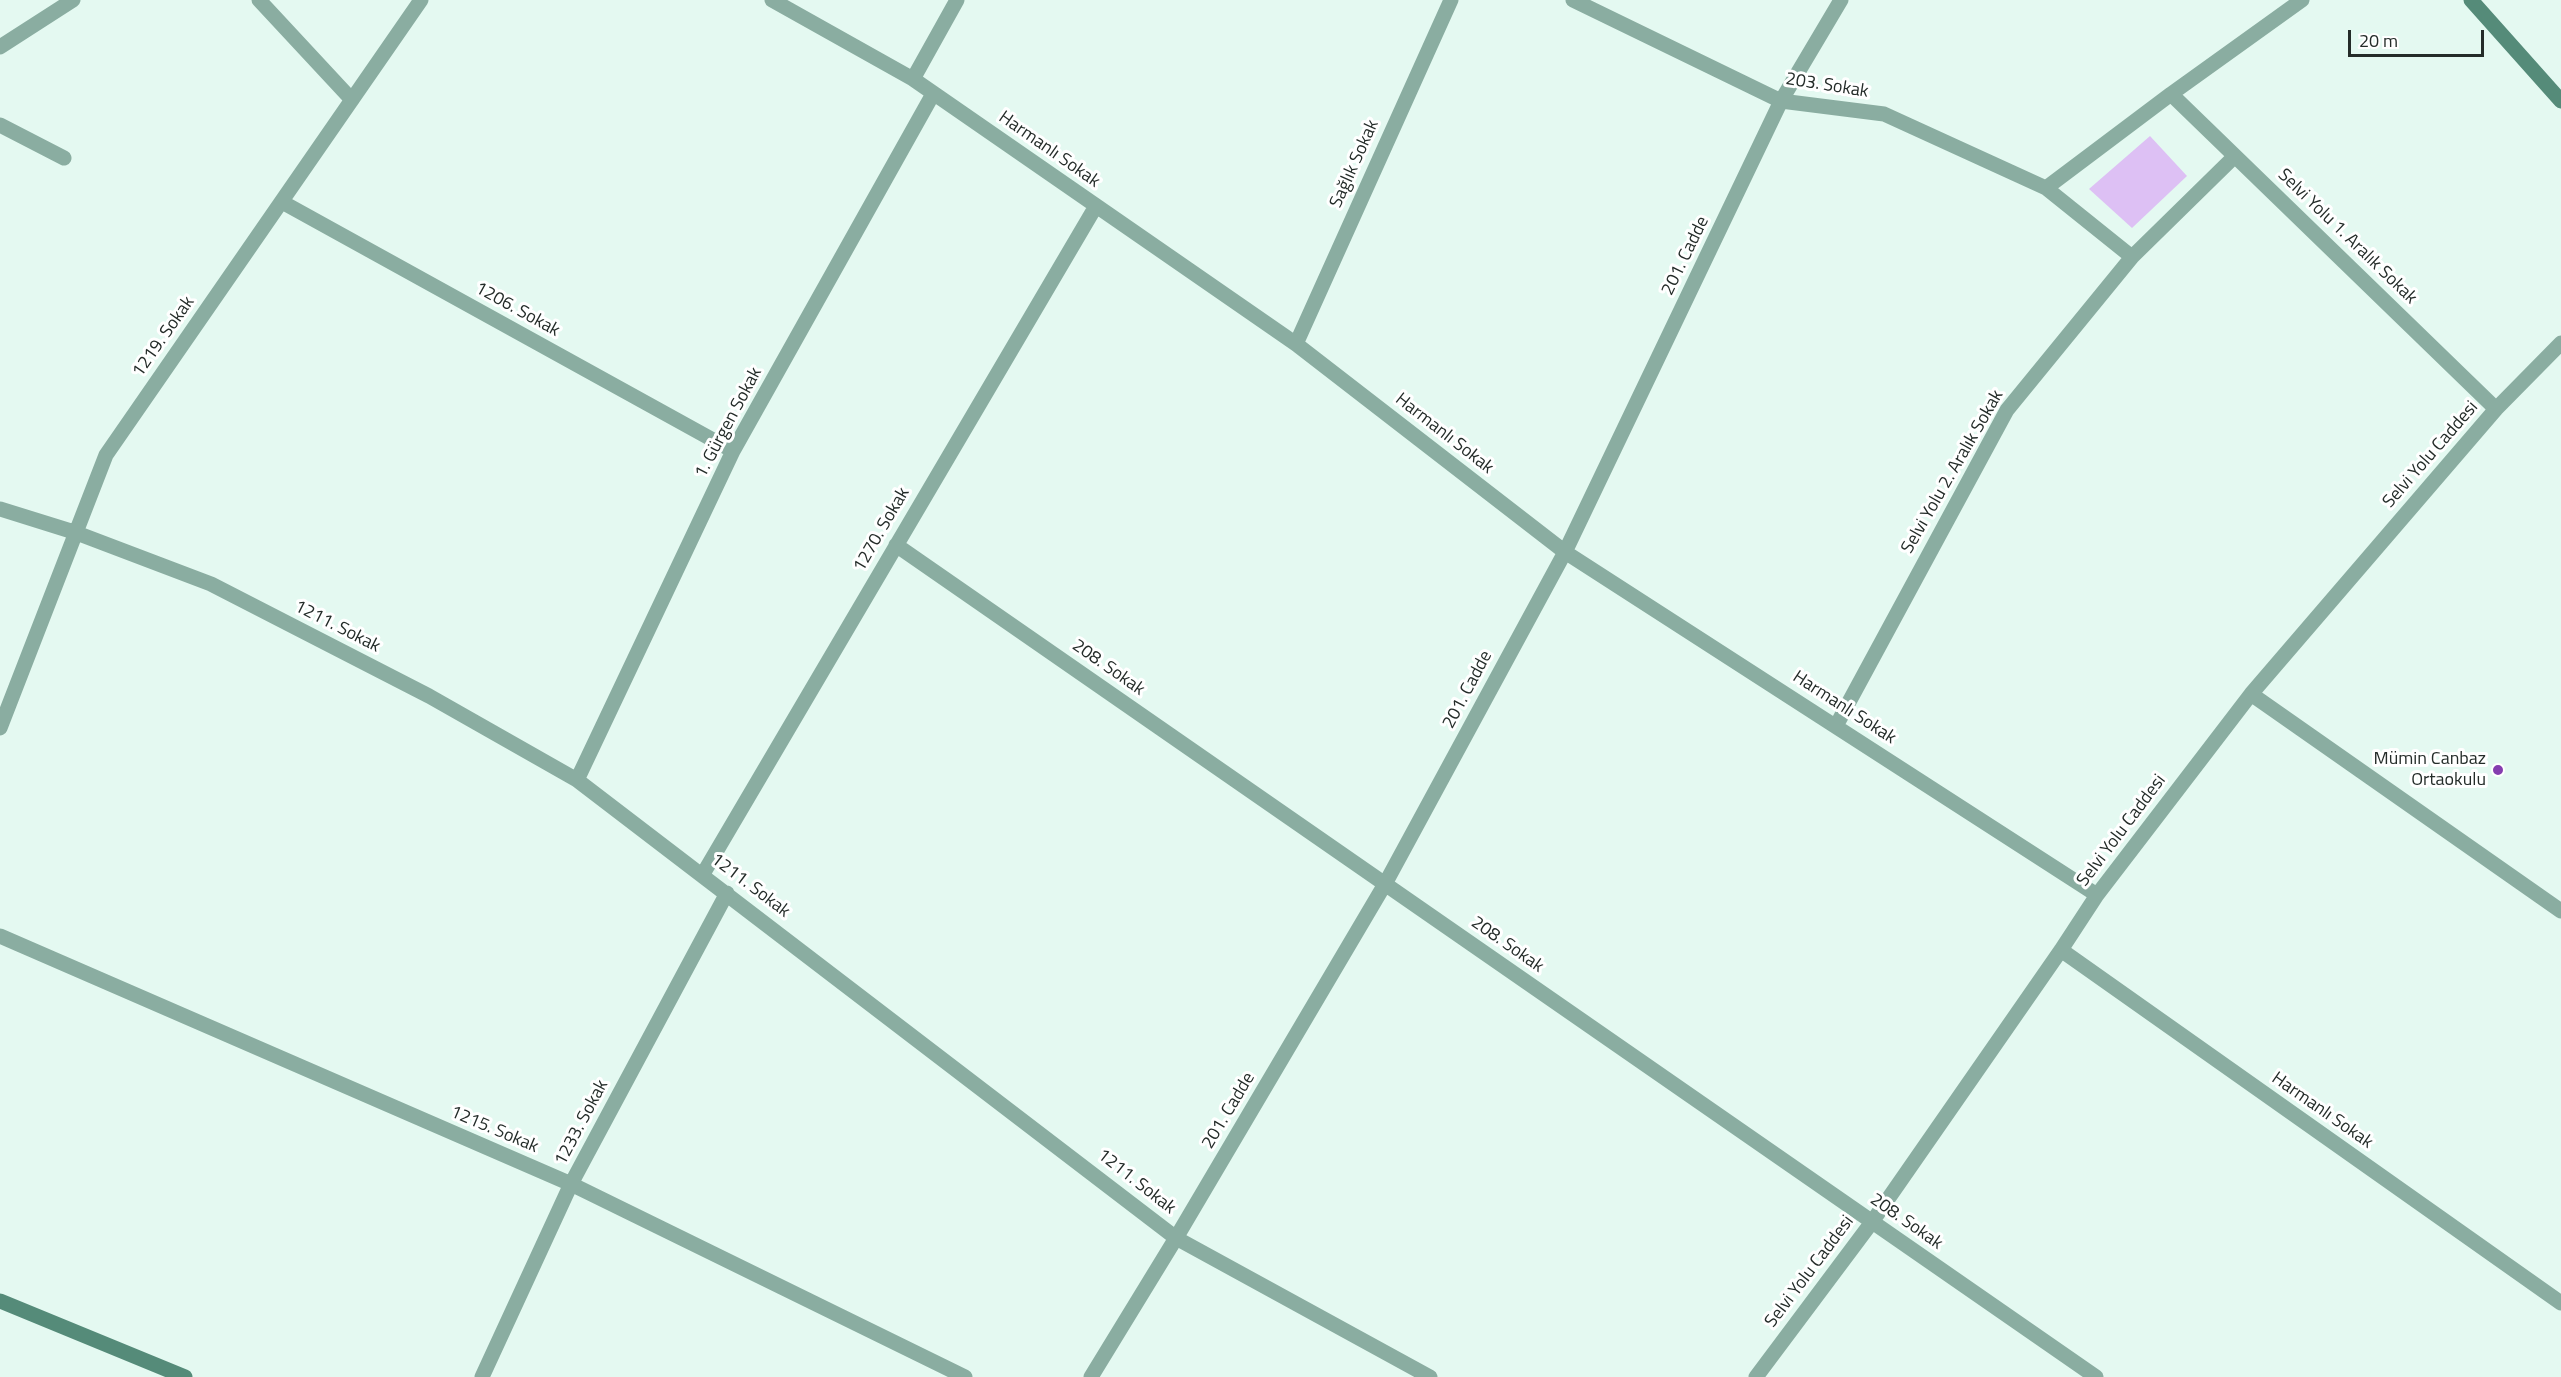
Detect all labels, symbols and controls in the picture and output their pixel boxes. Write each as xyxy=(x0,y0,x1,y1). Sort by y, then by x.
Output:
scale bar xyxy=(2351,18,2488,56)
text: 20 m xyxy=(2359,27,2398,54)
street label: 203. Sokak xyxy=(1784,69,1870,103)
street label: Harmanlı Sokak xyxy=(994,107,1104,193)
street label: Sağlık Sokak xyxy=(1326,117,1384,211)
street label: Selvi Yolu 1. Aralık Sokak xyxy=(2273,165,2421,309)
street label: 201. Cadde xyxy=(1658,213,1714,299)
street label: 1206. Sokak xyxy=(471,278,563,342)
street label: 1219. Sokak xyxy=(128,292,200,382)
street label: 1. Gürgen Sokak xyxy=(691,364,767,482)
street label: Selvi Yolu 2. Aralık Sokak xyxy=(1897,386,2009,558)
street label: Harmanlı Sokak xyxy=(1391,389,1497,479)
street label: Selvi Yolu Caddesi xyxy=(2379,397,2483,513)
street label: 1270. Sokak xyxy=(849,484,915,576)
street label: 1211. Sokak xyxy=(290,596,384,658)
street label: 208. Sokak xyxy=(1068,635,1148,701)
street label: 201. Cadde xyxy=(1439,647,1497,733)
street label: Harmanlı Sokak xyxy=(1788,667,1900,749)
place label: Mümin Canbaz Ortaokulu xyxy=(2374,749,2486,792)
marker: Mümin Canbaz Ortaokulu xyxy=(2491,763,2505,777)
street label: Selvi Yolu Caddesi xyxy=(2073,771,2171,891)
street label: 1211. Sokak xyxy=(706,849,794,923)
street label: 208. Sokak xyxy=(1467,912,1547,978)
street label: Harmanlı Sokak xyxy=(2267,1068,2377,1154)
street label: 201. Cadde xyxy=(1198,1069,1260,1153)
street label: 1233. Sokak xyxy=(550,1077,614,1169)
street label: 1215. Sokak xyxy=(447,1102,541,1158)
street label: 1211. Sokak xyxy=(1092,1145,1180,1219)
street label: 208. Sokak xyxy=(1866,1189,1946,1255)
street label: Selvi Yolu Caddesi xyxy=(1761,1212,1859,1332)

